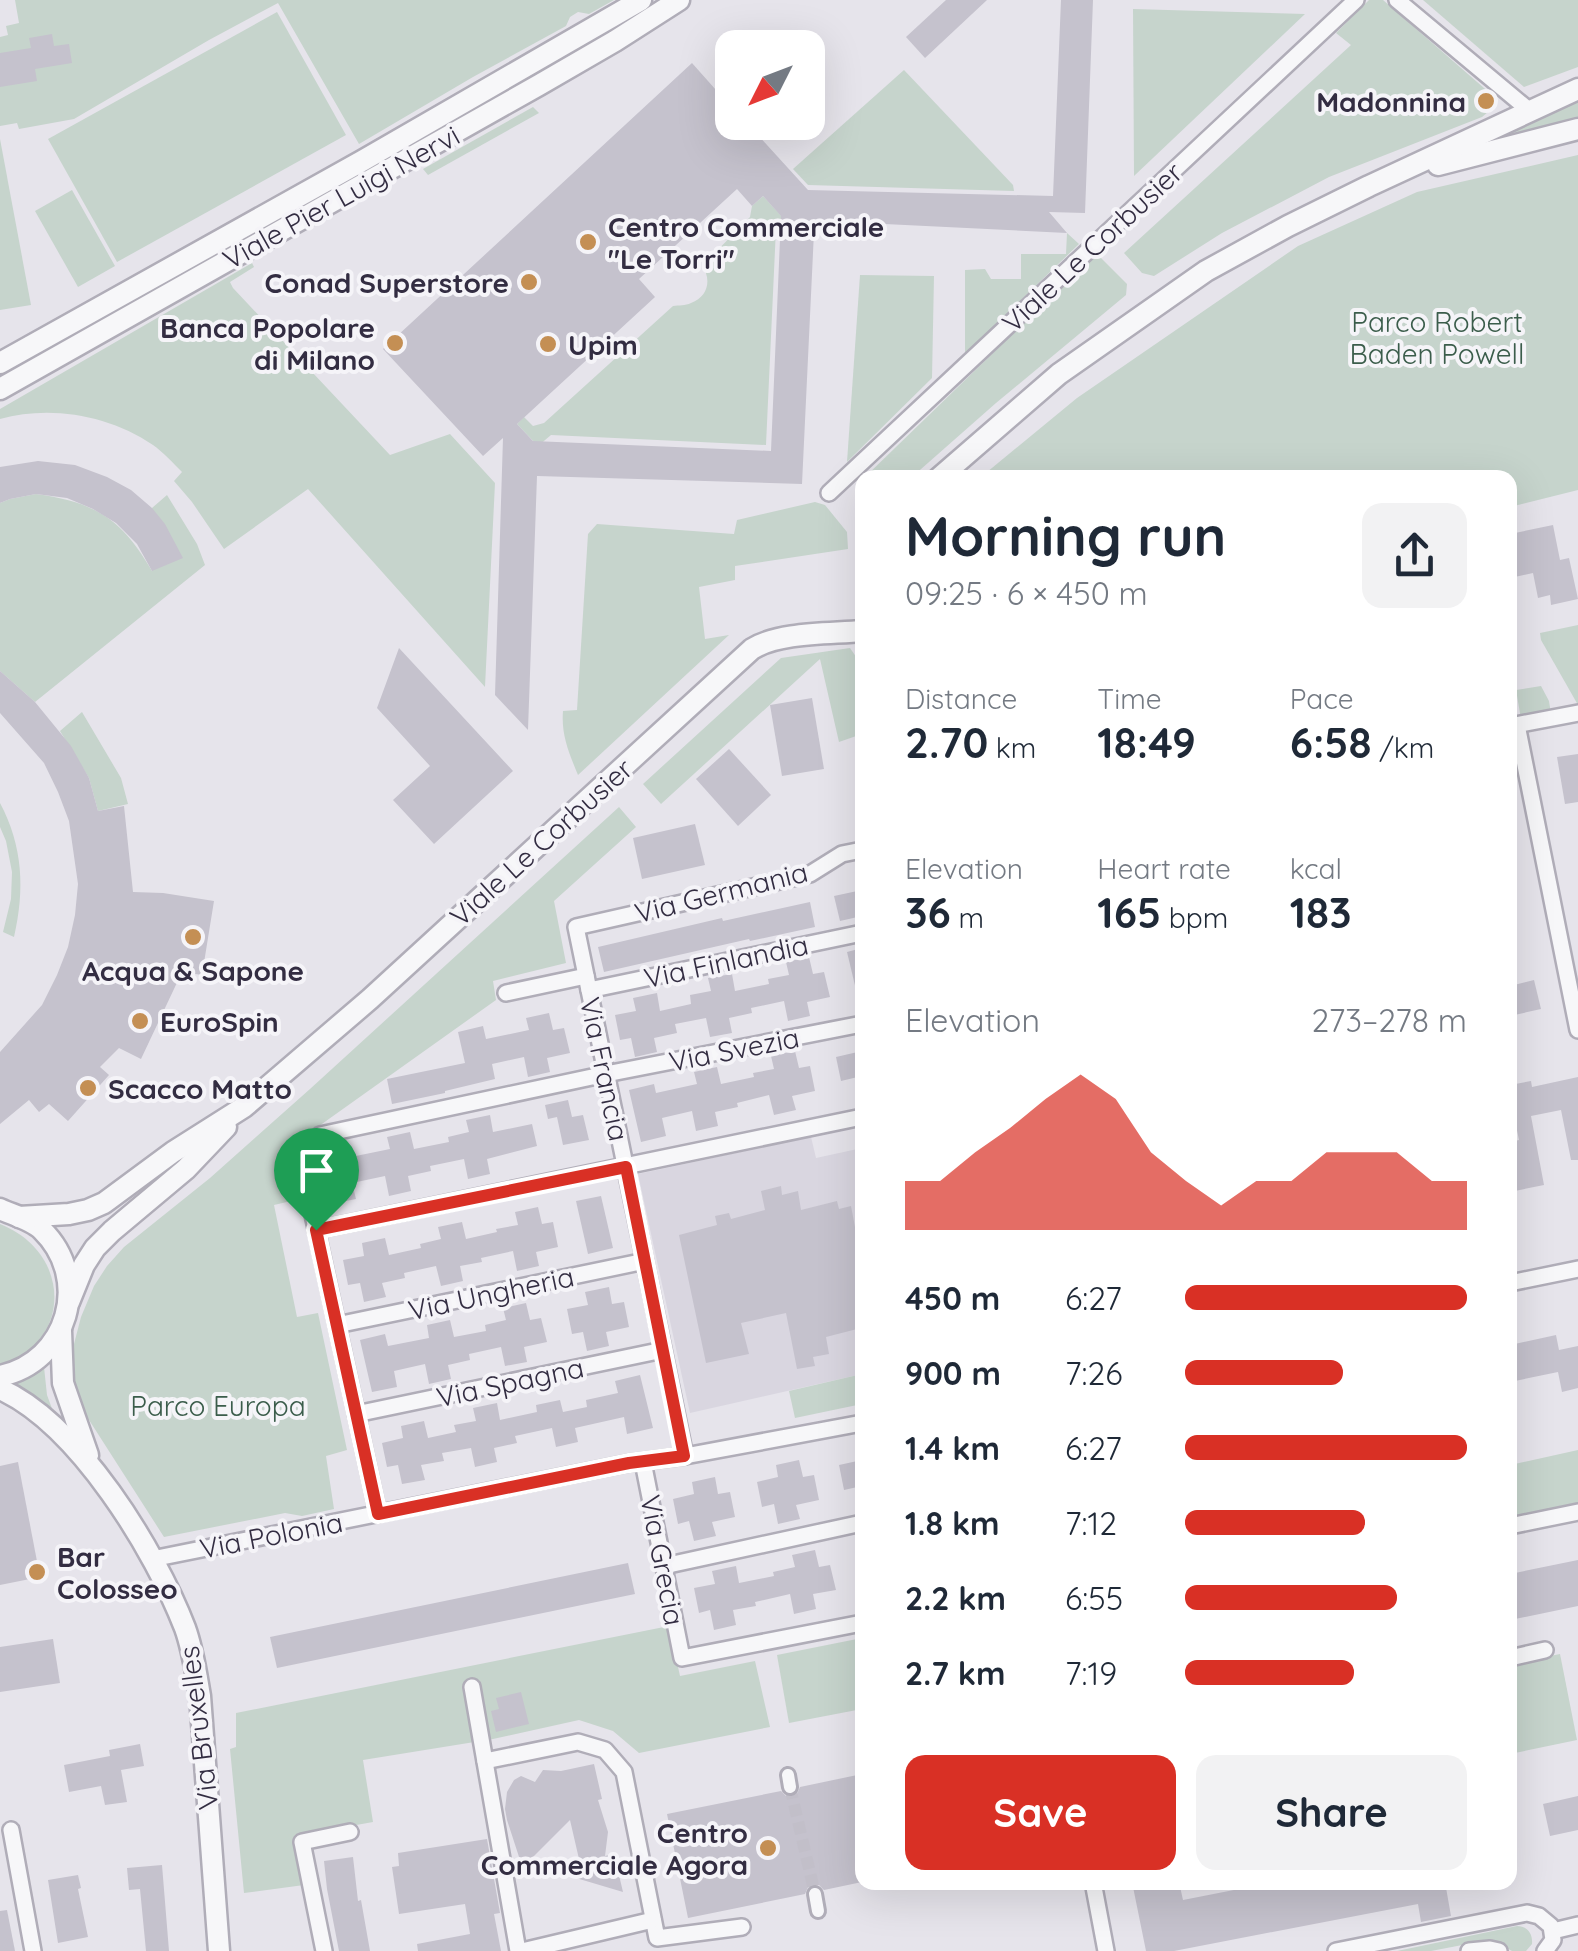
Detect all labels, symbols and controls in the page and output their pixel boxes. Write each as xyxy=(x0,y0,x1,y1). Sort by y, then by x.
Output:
north arrow xyxy=(715,30,825,140)
map controls xyxy=(715,30,825,140)
place label: Madonnina xyxy=(1316,84,1466,119)
marker: Madonnina xyxy=(1475,90,1497,112)
street label: Viale Pier Luigi Nervi xyxy=(217,117,465,277)
street label: Viale Le Corbusier xyxy=(994,154,1190,340)
place label: Centro Commerciale "Le Torri" xyxy=(608,209,884,276)
marker: Centro Commerciale "Le Torri" xyxy=(577,231,599,253)
place label: Conad Superstore xyxy=(265,265,509,300)
marker: Conad Superstore xyxy=(518,271,540,293)
park label: Parco Robert Baden Powell xyxy=(1350,304,1524,371)
place label: Banca Popolare di Milano xyxy=(160,310,375,377)
place label: Upim xyxy=(568,327,638,362)
marker: Banca Popolare di Milano xyxy=(384,332,406,354)
marker: Upim xyxy=(537,333,559,355)
text: Morning run xyxy=(905,501,1226,570)
button: share xyxy=(1362,503,1467,608)
text: 09:25 · 6 × 450 m xyxy=(905,573,1148,613)
text: Distance xyxy=(905,681,1017,716)
text: Time xyxy=(1097,681,1162,716)
text: Pace xyxy=(1290,681,1354,716)
text: 2.70 xyxy=(905,716,988,769)
text: 18:49 xyxy=(1097,716,1196,769)
text: 6:58 xyxy=(1290,716,1372,769)
text: km xyxy=(988,730,1036,765)
text: /km xyxy=(1372,730,1434,765)
street label: Viale Le Corbusier xyxy=(442,751,640,933)
text: Elevation xyxy=(905,851,1023,886)
text: Heart rate xyxy=(1097,851,1231,886)
text: kcal xyxy=(1290,851,1342,886)
street label: Via Germania xyxy=(631,854,811,930)
text: 36 xyxy=(905,886,951,939)
text: 165 xyxy=(1097,886,1161,939)
text: 183 xyxy=(1290,886,1352,939)
text: m xyxy=(951,900,984,935)
text: bpm xyxy=(1161,900,1228,935)
marker: Acqua & Sapone xyxy=(182,926,204,948)
street label: Via Finlandia xyxy=(641,927,811,995)
place label: Acqua & Sapone xyxy=(82,953,304,988)
street label: Via Francia xyxy=(573,994,637,1144)
text: Elevation xyxy=(905,1000,1040,1040)
text: 273–278 m xyxy=(1312,1000,1467,1040)
place label: EuroSpin xyxy=(160,1004,279,1039)
marker: EuroSpin xyxy=(129,1010,151,1032)
street label: Via Svezia xyxy=(666,1019,802,1079)
place label: Scacco Matto xyxy=(108,1071,292,1106)
marker: Scacco Matto xyxy=(77,1077,99,1099)
pin xyxy=(274,1128,359,1231)
icon: arrive xyxy=(289,1143,344,1198)
street label: Via Ungheria xyxy=(405,1258,577,1328)
text: 450 m xyxy=(905,1278,1000,1318)
text: 6:27 xyxy=(1065,1278,1122,1318)
street label: Via Spagna xyxy=(433,1349,587,1415)
text: 900 m xyxy=(905,1353,1001,1393)
text: 7:26 xyxy=(1065,1353,1122,1393)
park label: Parco Europa xyxy=(130,1388,306,1423)
text: 1.4 km xyxy=(905,1428,1000,1468)
text: 6:27 xyxy=(1065,1428,1122,1468)
street label: Via Grecia xyxy=(633,1492,693,1628)
text: 1.8 km xyxy=(905,1503,1000,1543)
text: 7:12 xyxy=(1065,1503,1117,1543)
street label: Via Polonia xyxy=(197,1504,345,1566)
place label: Bar Colosseo xyxy=(57,1539,178,1606)
marker: Bar Colosseo xyxy=(26,1561,48,1583)
text: 2.2 km xyxy=(905,1578,1006,1618)
text: 6:55 xyxy=(1065,1578,1123,1618)
street label: Via Bruxelles xyxy=(171,1644,225,1812)
text: 2.7 km xyxy=(905,1653,1005,1693)
text: 7:19 xyxy=(1065,1653,1117,1693)
button: Save xyxy=(905,1755,1176,1870)
button: Share xyxy=(1196,1755,1467,1870)
place label: Centro Commerciale Agora xyxy=(481,1815,748,1882)
marker: Centro Commerciale Agora xyxy=(757,1837,779,1859)

